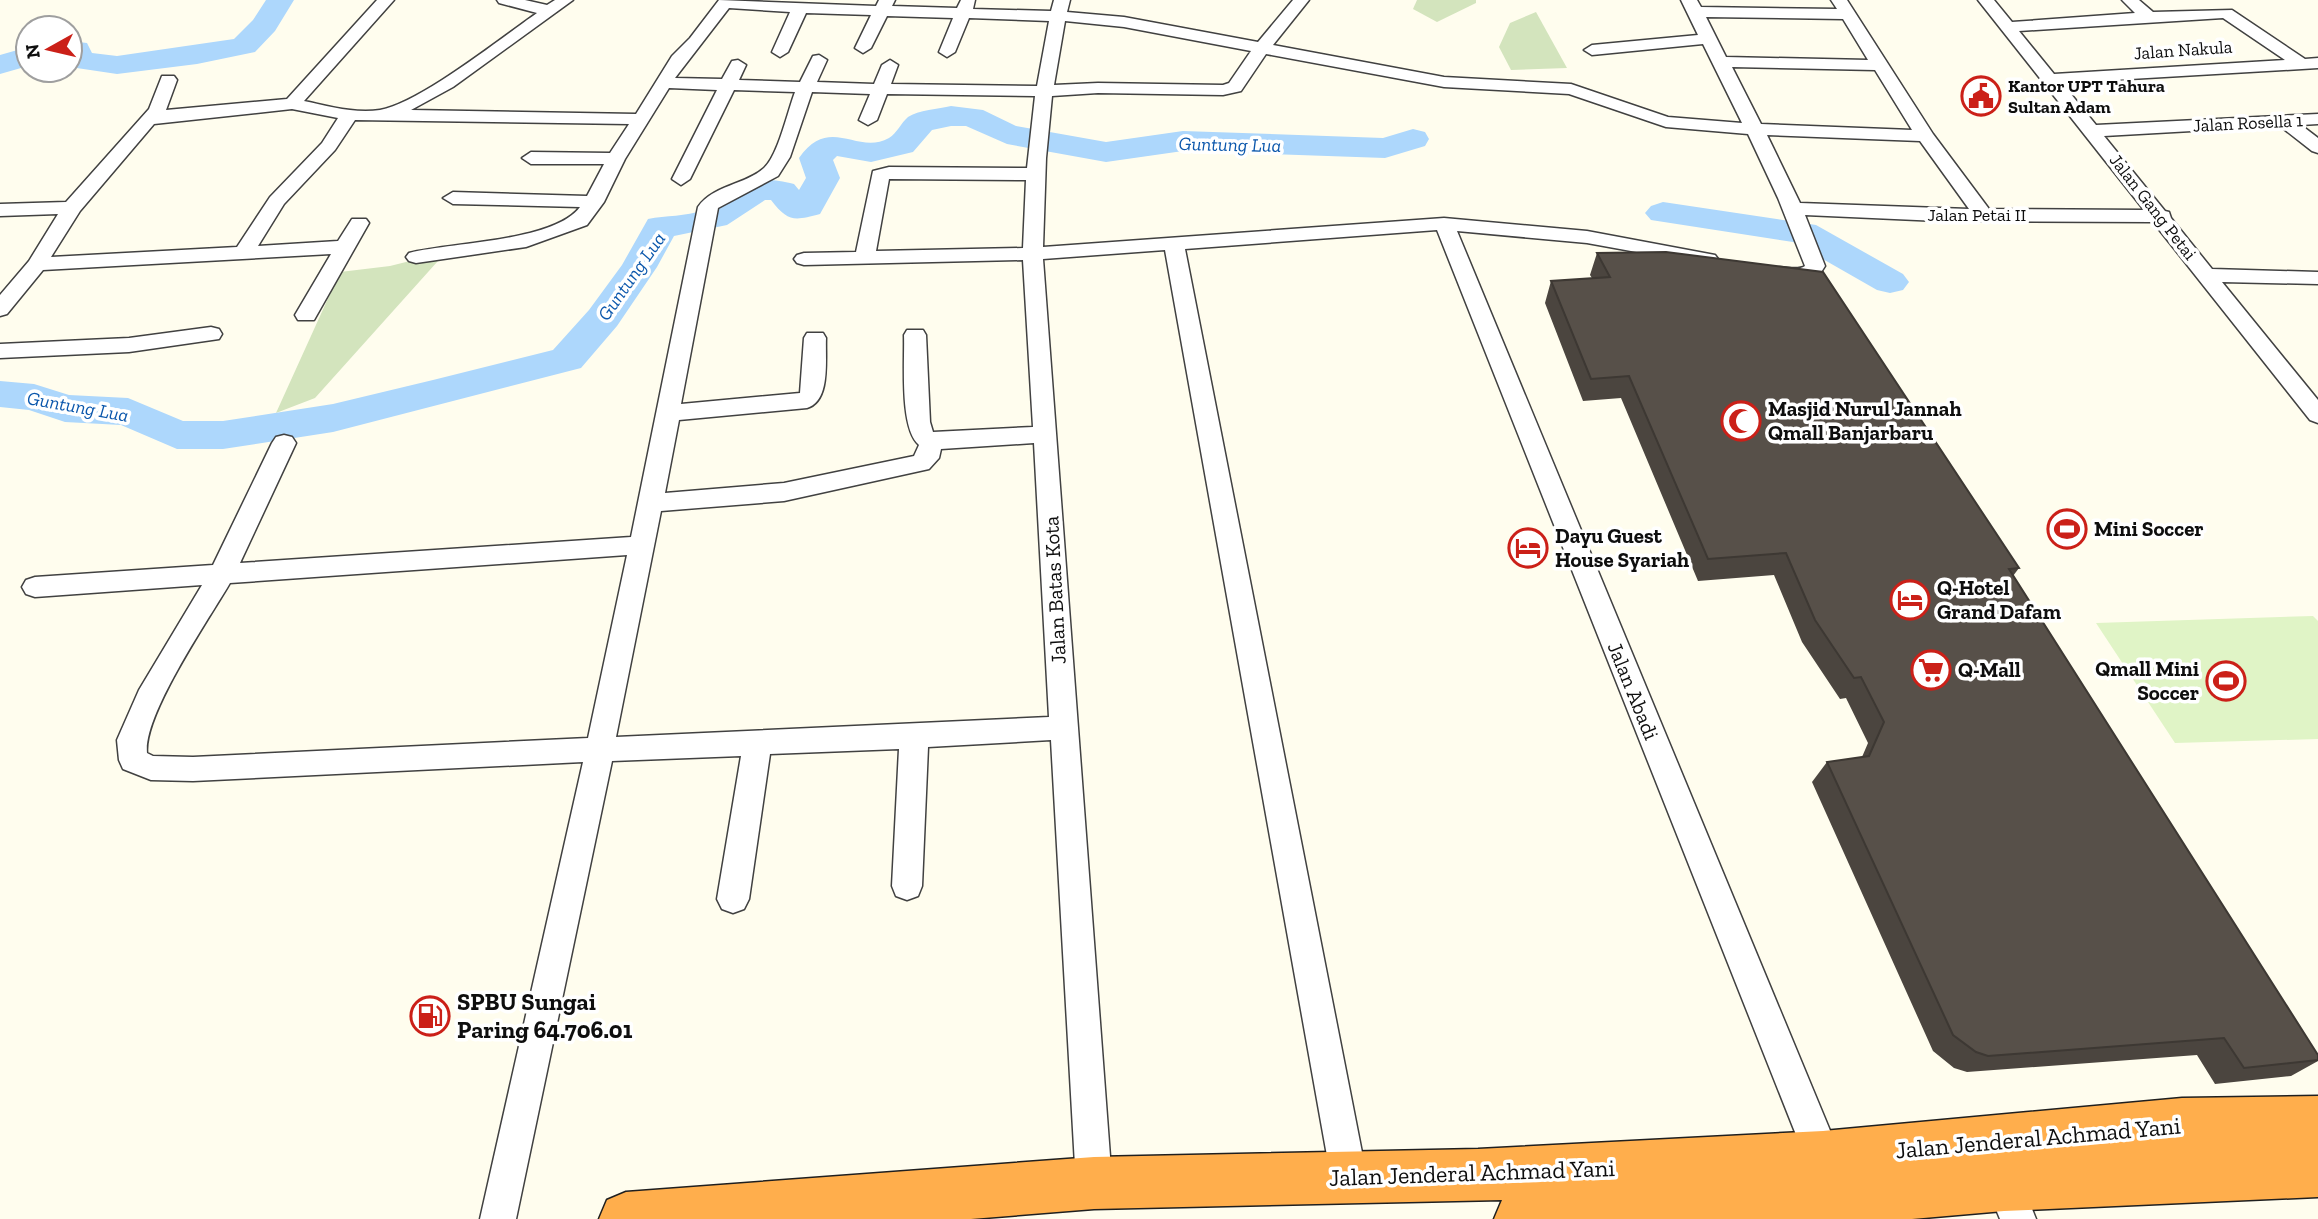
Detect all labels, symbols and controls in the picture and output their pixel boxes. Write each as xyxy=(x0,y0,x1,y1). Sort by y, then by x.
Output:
north arrow xyxy=(14,14,84,84)
street label: Jalan Nakula xyxy=(2133,36,2233,64)
text: N xyxy=(20,43,45,60)
public building icon: Kantor UPT Tahura Sultan Adam xyxy=(1960,75,2002,117)
place label: Kantor UPT Tahura Sultan Adam xyxy=(2008,75,2165,118)
street label: Jalan Rosella 1 xyxy=(2192,109,2304,137)
water label: Guntung Lua xyxy=(1179,132,1281,157)
street label: Jalan Gang Petai xyxy=(2105,150,2201,264)
street label: Jalan Petai II xyxy=(1928,204,2027,226)
water label: Guntung Lua xyxy=(593,228,670,325)
water label: Guntung Lua xyxy=(25,386,130,427)
place label: Masjid Nurul Jannah Qmall Banjarbaru xyxy=(1768,396,1962,445)
mosque icon: Masjid Nurul Jannah Qmall Banjarbaru xyxy=(1720,400,1762,442)
sports icon: Mini Soccer xyxy=(2046,508,2088,550)
street label: Jalan Batas Kota xyxy=(1038,515,1071,665)
place label: Mini Soccer xyxy=(2094,516,2204,541)
place label: Dayu Guest House Syariah xyxy=(1555,523,1689,572)
hotel icon: Dayu Guest House Syariah xyxy=(1507,527,1549,569)
place label: Q-Hotel Grand Dafam xyxy=(1937,575,2062,624)
hotel icon: Q-Hotel Grand Dafam xyxy=(1889,579,1931,621)
street label: Jalan Abadi xyxy=(1602,638,1664,744)
supermarket icon: Q-Mall xyxy=(1910,649,1952,691)
place label: Qmall Mini Soccer xyxy=(2095,656,2199,705)
place label: Q-Mall xyxy=(1958,657,2021,682)
sports icon: Qmall Mini Soccer xyxy=(2205,660,2247,702)
place label: SPBU Sungai Paring 64.706.01 xyxy=(457,987,633,1044)
fuel station icon: SPBU Sungai Paring 64.706.01 xyxy=(409,995,451,1037)
street label: Jalan Jenderal Achmad Yani xyxy=(1894,1111,2182,1164)
street label: Jalan Jenderal Achmad Yani xyxy=(1328,1153,1616,1192)

